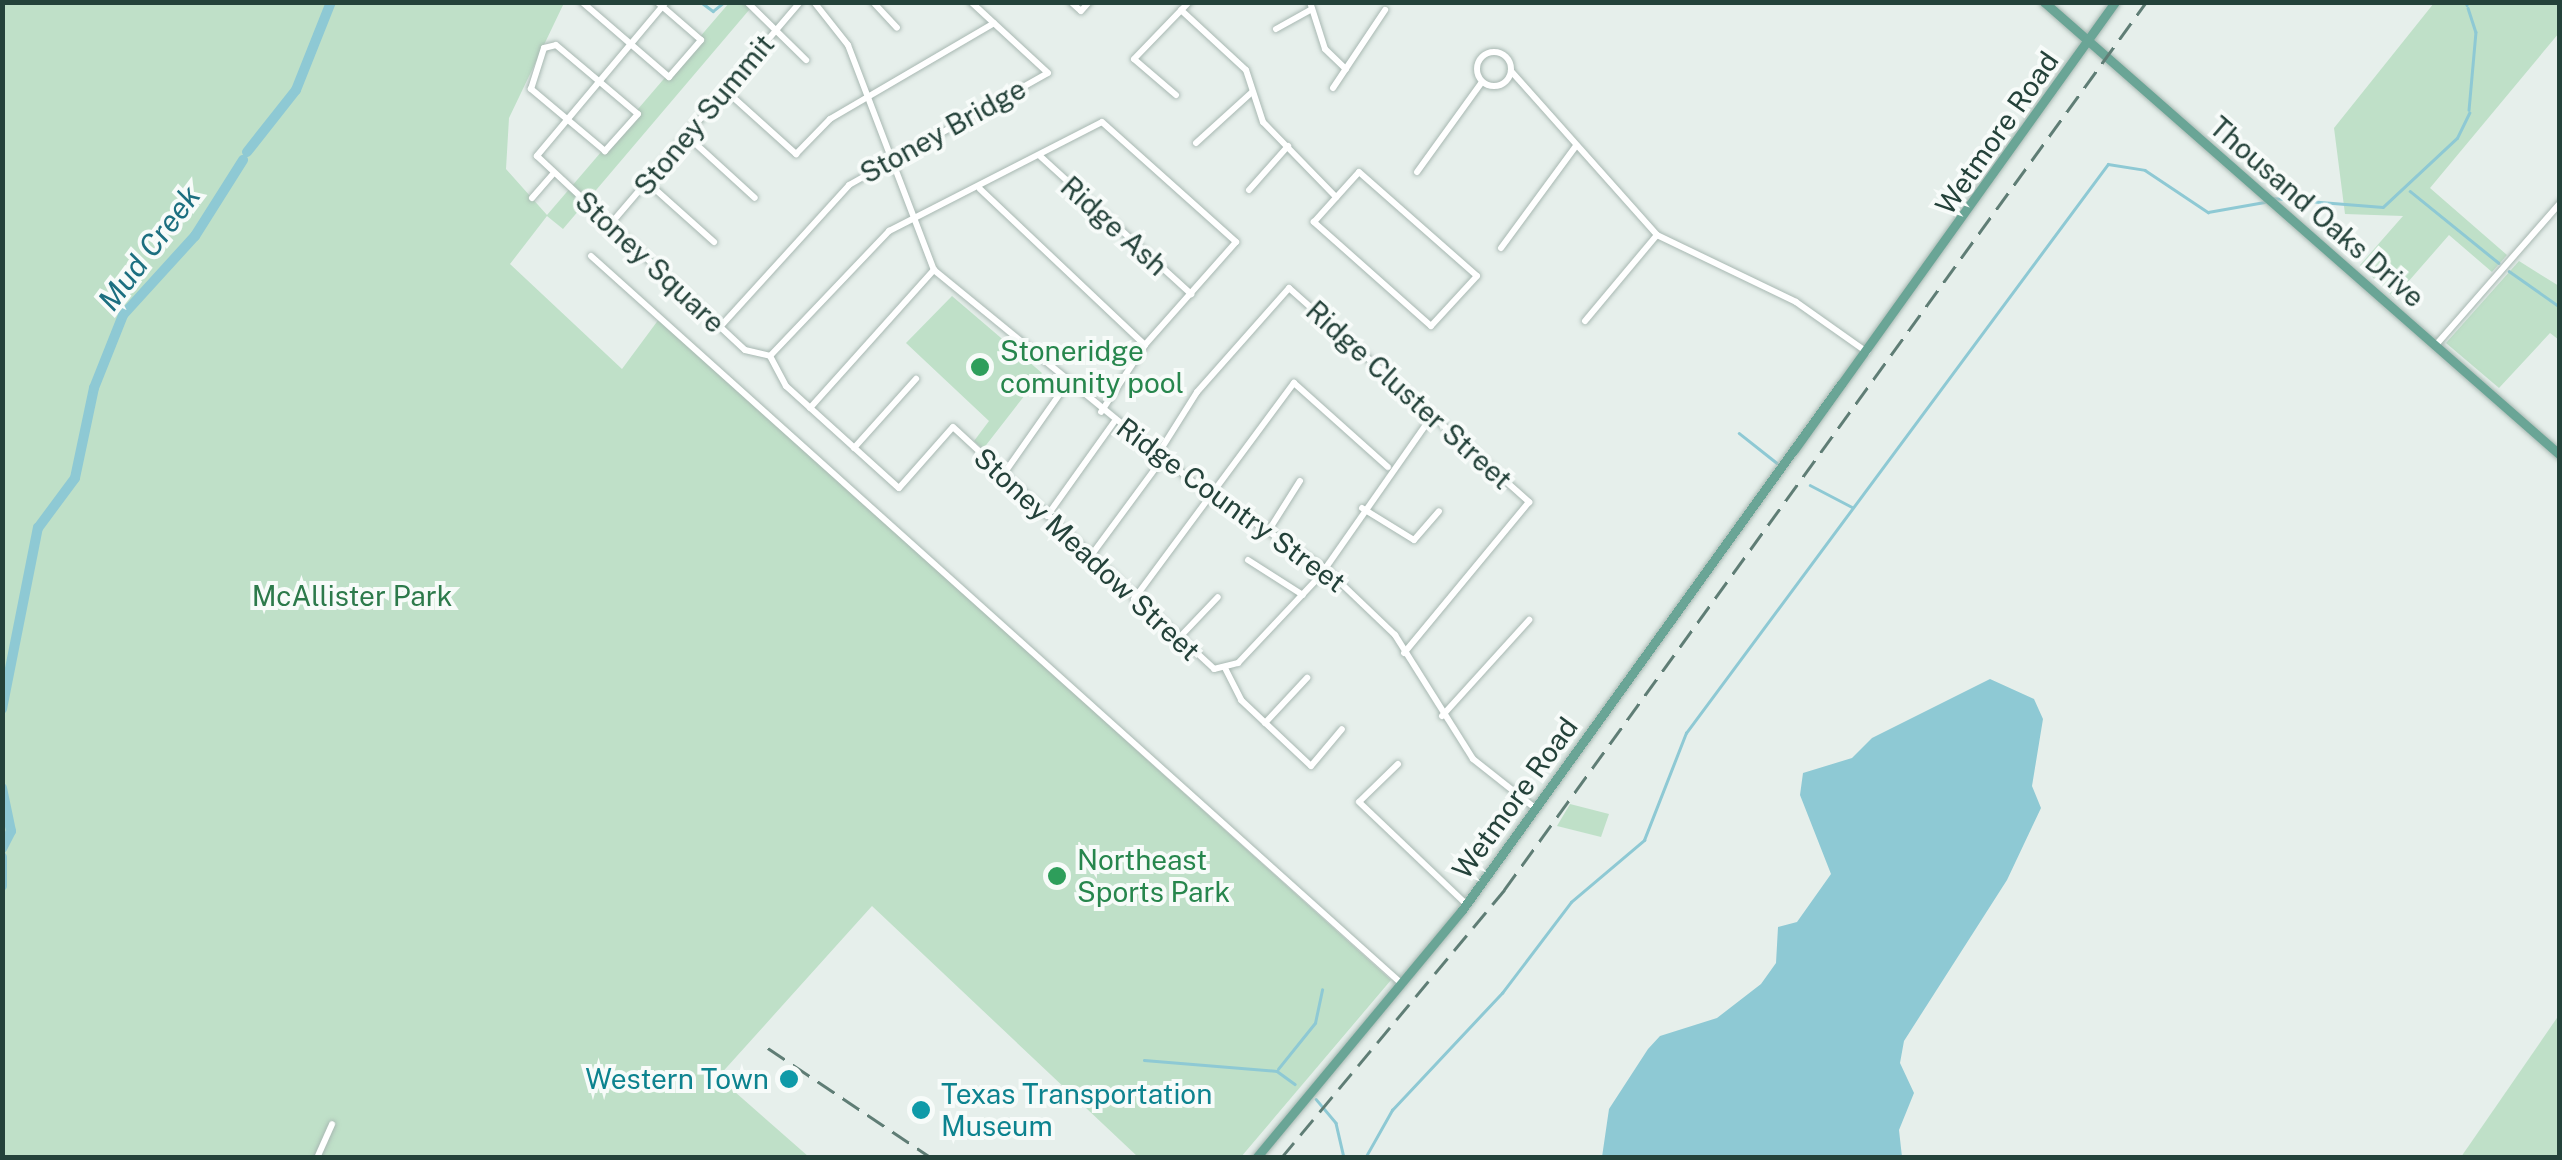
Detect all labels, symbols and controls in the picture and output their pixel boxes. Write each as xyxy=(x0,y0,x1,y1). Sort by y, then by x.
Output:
street label: Stoney Summit xyxy=(627,28,781,202)
street label: Wetmore Road xyxy=(1928,45,2066,221)
street label: Stoney Bridge xyxy=(854,72,1032,190)
street label: Thousand Oaks Drive xyxy=(2203,110,2431,314)
street label: Ridge Ash xyxy=(1054,169,1174,283)
water label: Mud Creek xyxy=(90,178,208,318)
street label: Stoney Square xyxy=(568,184,732,340)
street label: Ridge Cluster Street xyxy=(1299,294,1519,496)
place label: Stoneridge comunity pool xyxy=(1000,334,1184,400)
marker: Stoneridge comunity pool xyxy=(969,356,991,378)
street label: Ridge Country Street xyxy=(1110,411,1352,599)
street label: Stoney Meadow Street xyxy=(967,441,1207,667)
park label: McAllister Park xyxy=(252,579,452,613)
street label: Wetmore Road xyxy=(1445,711,1585,885)
place label: Northeast Sports Park xyxy=(1077,843,1230,909)
marker: Northeast Sports Park xyxy=(1046,865,1068,887)
place label: Western Town xyxy=(585,1062,769,1096)
marker: Western Town xyxy=(778,1068,800,1090)
place label: Texas Transportation Museum xyxy=(941,1077,1212,1143)
marker: Texas Transportation Museum xyxy=(910,1099,932,1121)

